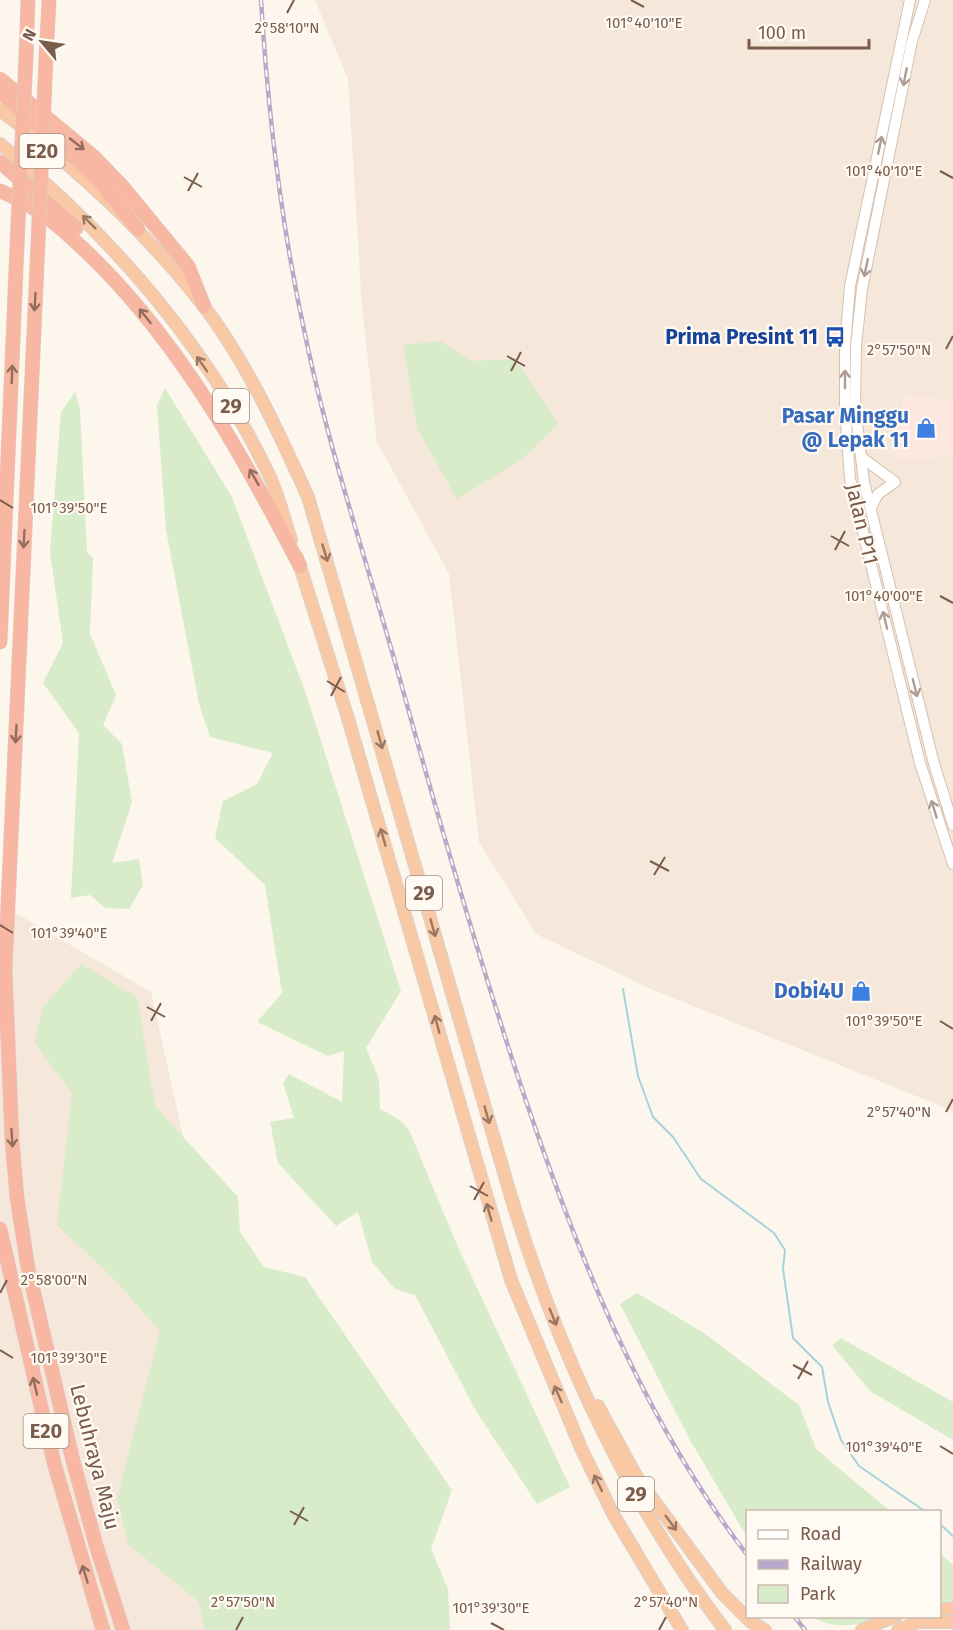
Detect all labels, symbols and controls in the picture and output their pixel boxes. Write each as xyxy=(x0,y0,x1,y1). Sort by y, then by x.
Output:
north arrow xyxy=(12,12,72,72)
scale bar xyxy=(749,12,869,50)
text: 101°40'10"E xyxy=(605,14,683,32)
text: 2°58'10"N xyxy=(254,19,320,37)
text: 100 m xyxy=(758,22,806,44)
text: N xyxy=(18,26,40,44)
one-way arrow xyxy=(899,67,910,86)
road number: E20 xyxy=(20,134,64,168)
one-way arrow xyxy=(875,136,886,156)
one-way arrow xyxy=(69,137,85,150)
text: 101°40'10"E xyxy=(845,162,923,180)
one-way arrow xyxy=(81,215,96,230)
one-way arrow xyxy=(860,258,871,277)
one-way arrow xyxy=(29,291,41,311)
one-way arrow xyxy=(138,308,151,324)
place label: Prima Presint 11 xyxy=(665,324,818,350)
bus stop icon: Prima Presint 11 xyxy=(823,325,847,349)
text: 2°57'50"N xyxy=(867,341,931,359)
one-way arrow xyxy=(196,356,209,372)
one-way arrow xyxy=(6,365,17,385)
one-way arrow xyxy=(839,369,851,389)
road number: 29 xyxy=(213,389,249,423)
place label: Pasar Minggu @ Lepak 11 xyxy=(782,403,909,453)
shop icon: Pasar Minggu @ Lepak 11 xyxy=(914,416,938,440)
one-way arrow xyxy=(248,469,260,486)
street label: Jalan P11 xyxy=(840,481,884,567)
text: 101°39'50"E xyxy=(30,499,108,517)
one-way arrow xyxy=(19,528,30,548)
one-way arrow xyxy=(320,543,331,562)
text: 101°40'00"E xyxy=(845,587,923,605)
one-way arrow xyxy=(878,611,890,630)
one-way arrow xyxy=(909,678,921,697)
one-way arrow xyxy=(10,723,21,743)
one-way arrow xyxy=(375,730,386,749)
one-way arrow xyxy=(928,800,939,819)
one-way arrow xyxy=(377,828,388,847)
road number: 29 xyxy=(406,876,442,910)
one-way arrow xyxy=(428,918,440,937)
text: 101°39'40"E xyxy=(31,924,107,942)
place label: Dobi4U xyxy=(774,978,844,1004)
shop icon: Dobi4U xyxy=(849,979,873,1003)
text: 101°39'50"E xyxy=(845,1012,923,1030)
one-way arrow xyxy=(431,1015,442,1034)
text: 2°57'40"N xyxy=(867,1103,931,1121)
one-way arrow xyxy=(482,1105,493,1124)
one-way arrow xyxy=(7,1128,18,1148)
one-way arrow xyxy=(483,1203,494,1222)
text: 2°58'00"N xyxy=(21,1271,87,1289)
one-way arrow xyxy=(548,1308,559,1326)
text: 101°39'30"E xyxy=(30,1349,108,1367)
one-way arrow xyxy=(29,1377,41,1396)
street label: Lebuhraya Maju xyxy=(64,1381,126,1533)
one-way arrow xyxy=(551,1386,563,1404)
road number: E20 xyxy=(24,1414,68,1448)
text: 101°39'40"E xyxy=(846,1438,922,1456)
one-way arrow xyxy=(592,1475,604,1493)
road number: 29 xyxy=(618,1477,654,1511)
legend xyxy=(746,1510,941,1618)
one-way arrow xyxy=(664,1514,677,1530)
text: Road xyxy=(800,1523,842,1545)
text: Railway xyxy=(800,1553,862,1575)
one-way arrow xyxy=(79,1565,90,1584)
text: Park xyxy=(800,1583,836,1605)
text: 2°57'50"N xyxy=(211,1593,275,1611)
text: 2°57'40"N xyxy=(634,1593,698,1611)
text: 101°39'30"E xyxy=(452,1599,530,1617)

